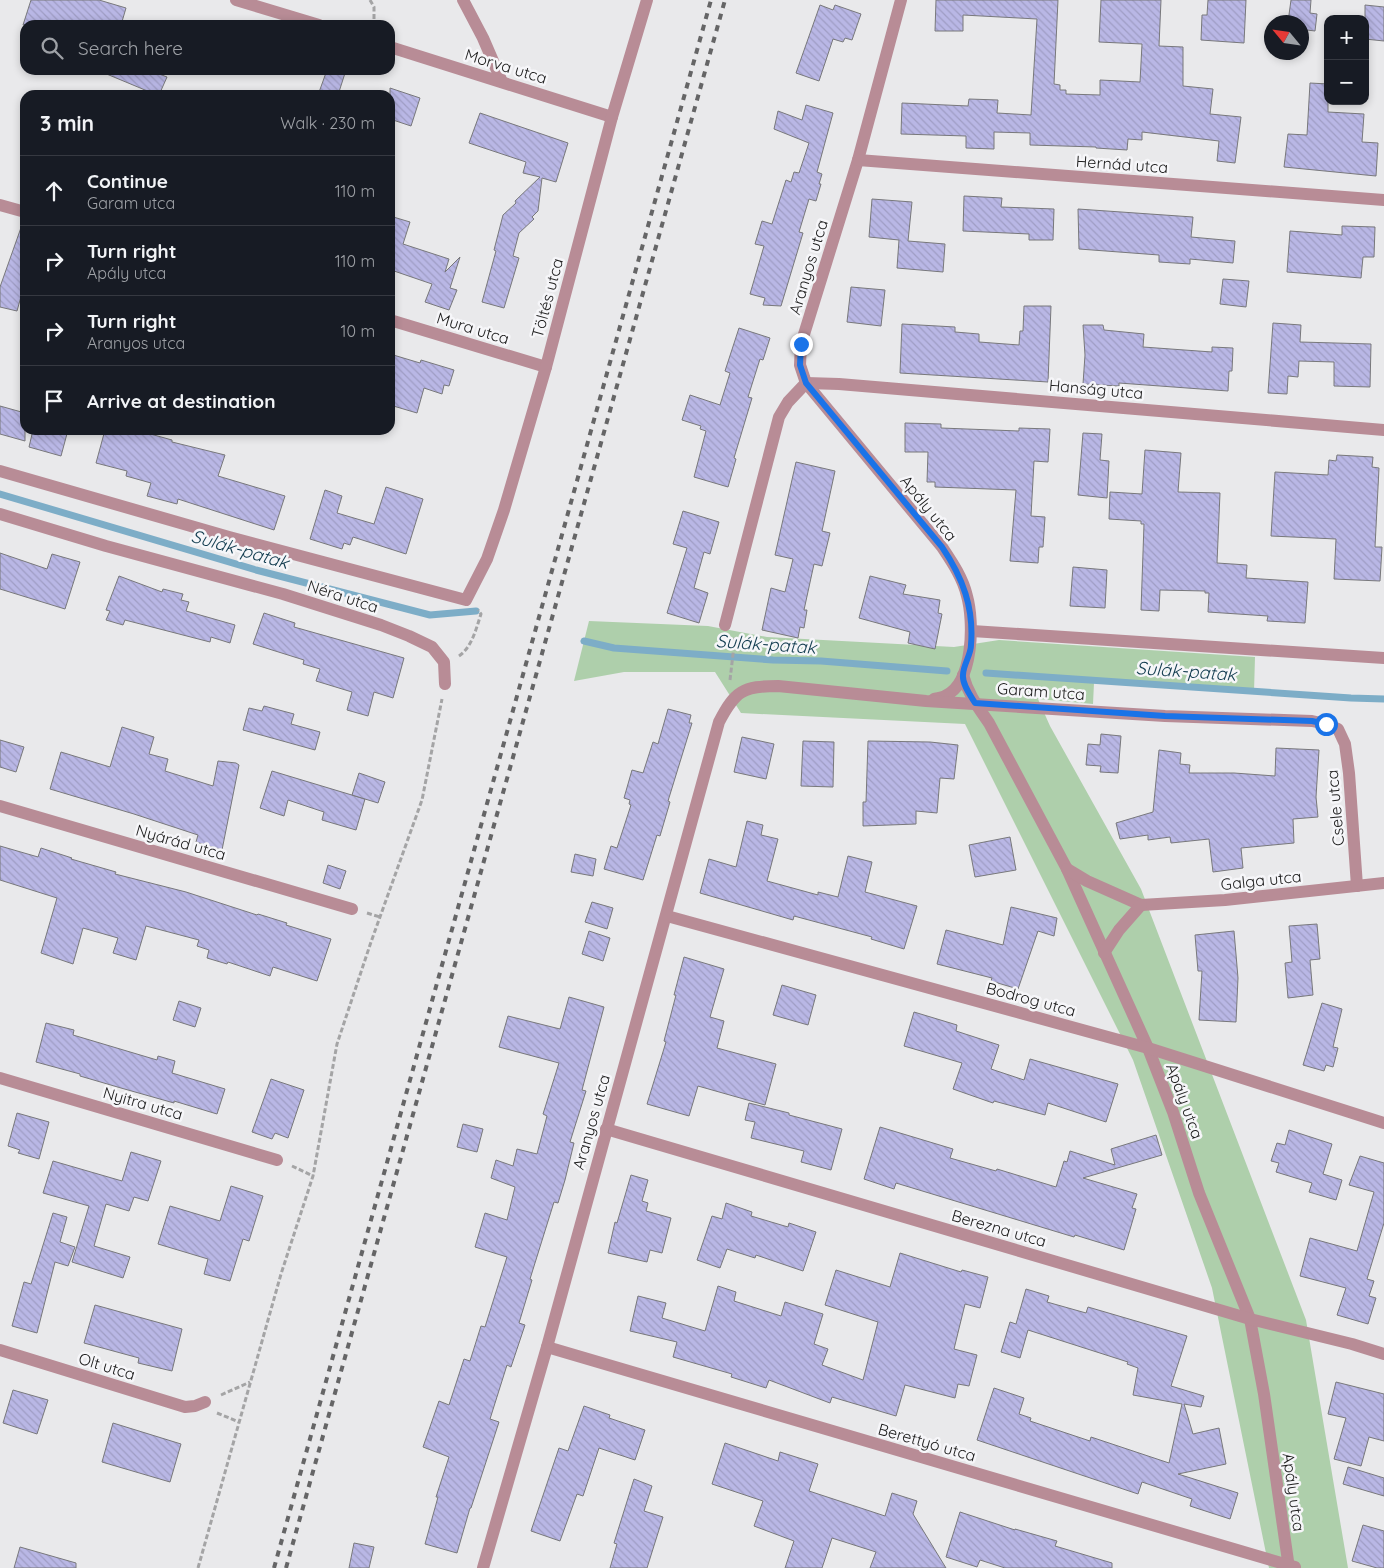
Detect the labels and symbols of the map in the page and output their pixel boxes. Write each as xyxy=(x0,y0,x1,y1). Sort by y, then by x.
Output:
north arrow xyxy=(1264,15,1309,60)
street label: Morva utca xyxy=(463,44,549,88)
street label: Hernád utca xyxy=(1075,151,1169,177)
street label: Aranyos utca xyxy=(784,217,832,317)
street label: Töltés utca xyxy=(527,256,567,340)
street label: Mura utca xyxy=(434,308,512,348)
route end xyxy=(790,333,813,356)
street label: Hanság utca xyxy=(1048,375,1144,403)
street label: Apály utca xyxy=(896,471,962,545)
water label: Sulák-patak xyxy=(189,524,293,574)
street label: Néra utca xyxy=(305,575,381,617)
water label: Sulák-patak xyxy=(715,629,818,659)
water label: Sulák-patak xyxy=(1135,656,1238,686)
street label: Garam utca xyxy=(996,678,1086,704)
route start xyxy=(1315,713,1338,736)
street label: Csele utca xyxy=(1322,769,1348,847)
street label: Nyárád utca xyxy=(134,820,228,864)
street label: Galga utca xyxy=(1220,866,1302,894)
street label: Bodrog utca xyxy=(984,977,1078,1021)
street label: Apály utca xyxy=(1162,1060,1208,1142)
street label: Aranyos utca xyxy=(568,1072,614,1172)
street label: Nyitra utca xyxy=(101,1082,185,1124)
street label: Berezna utca xyxy=(949,1205,1049,1251)
street label: Olt utca xyxy=(76,1348,138,1384)
street label: Berettyó utca xyxy=(876,1419,978,1465)
street label: Apály utca xyxy=(1279,1451,1309,1533)

